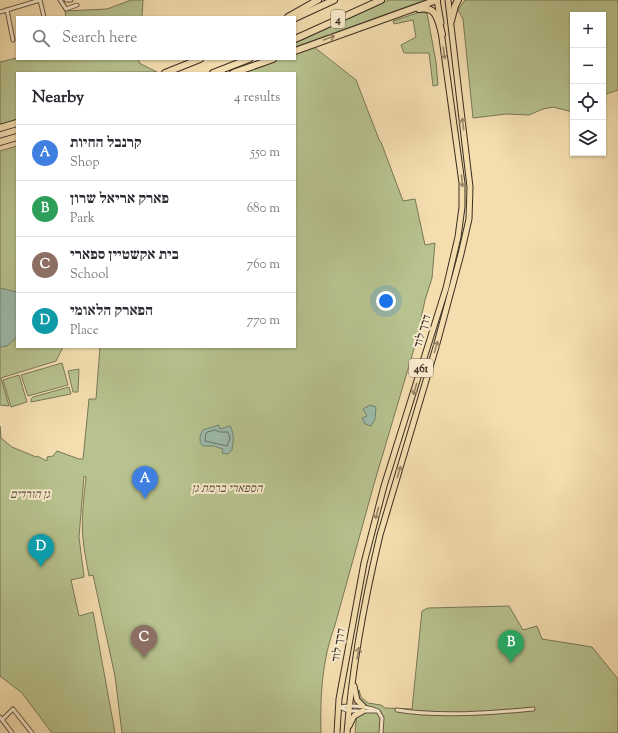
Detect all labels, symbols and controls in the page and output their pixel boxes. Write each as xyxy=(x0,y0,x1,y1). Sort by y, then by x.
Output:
road number: 4 xyxy=(331,10,345,28)
map controls xyxy=(570,12,606,156)
button: + xyxy=(570,12,606,48)
search box xyxy=(16,16,296,60)
icon: search xyxy=(30,27,52,49)
text: Search here xyxy=(62,28,137,49)
one-way arrow xyxy=(323,34,336,41)
one-way arrow xyxy=(441,46,448,59)
button: − xyxy=(570,48,606,84)
button: locate xyxy=(570,84,606,120)
text: Nearby xyxy=(32,86,84,110)
text: 4 results xyxy=(234,89,280,107)
one-way arrow xyxy=(459,118,466,131)
button: layers xyxy=(570,120,606,156)
text: קרנבל החיות xyxy=(70,133,142,154)
text: A xyxy=(40,144,50,162)
text: 550 m xyxy=(251,144,280,162)
text: Shop xyxy=(70,154,99,172)
one-way arrow xyxy=(458,174,465,187)
text: פארק אריאל שרון xyxy=(70,189,169,210)
text: B xyxy=(41,200,49,218)
text: 680 m xyxy=(247,200,280,218)
text: Park xyxy=(70,210,95,228)
text: בית אקשטיין ספארי xyxy=(70,245,179,266)
text: C xyxy=(40,256,50,274)
text: 760 m xyxy=(247,256,280,274)
text: School xyxy=(70,266,109,284)
your location xyxy=(376,291,396,311)
text: הפארק הלאומי xyxy=(70,301,153,322)
text: D xyxy=(40,312,50,330)
text: 770 m xyxy=(247,312,280,330)
street label: דרך לוד xyxy=(409,312,437,350)
text: Place xyxy=(70,322,99,340)
one-way arrow xyxy=(433,341,440,354)
road number: 461 xyxy=(409,359,433,377)
one-way arrow xyxy=(411,382,418,395)
one-way arrow xyxy=(396,465,403,478)
pin: A xyxy=(132,466,158,499)
park label: הספארי ברמת גן xyxy=(192,480,264,498)
park label: גן הורדים xyxy=(10,486,51,504)
one-way arrow xyxy=(373,506,380,519)
pin: D xyxy=(28,534,54,567)
pin: C xyxy=(131,625,157,658)
street label: דרך לוד xyxy=(327,627,351,663)
pin: B xyxy=(498,630,524,663)
one-way arrow xyxy=(354,647,362,660)

